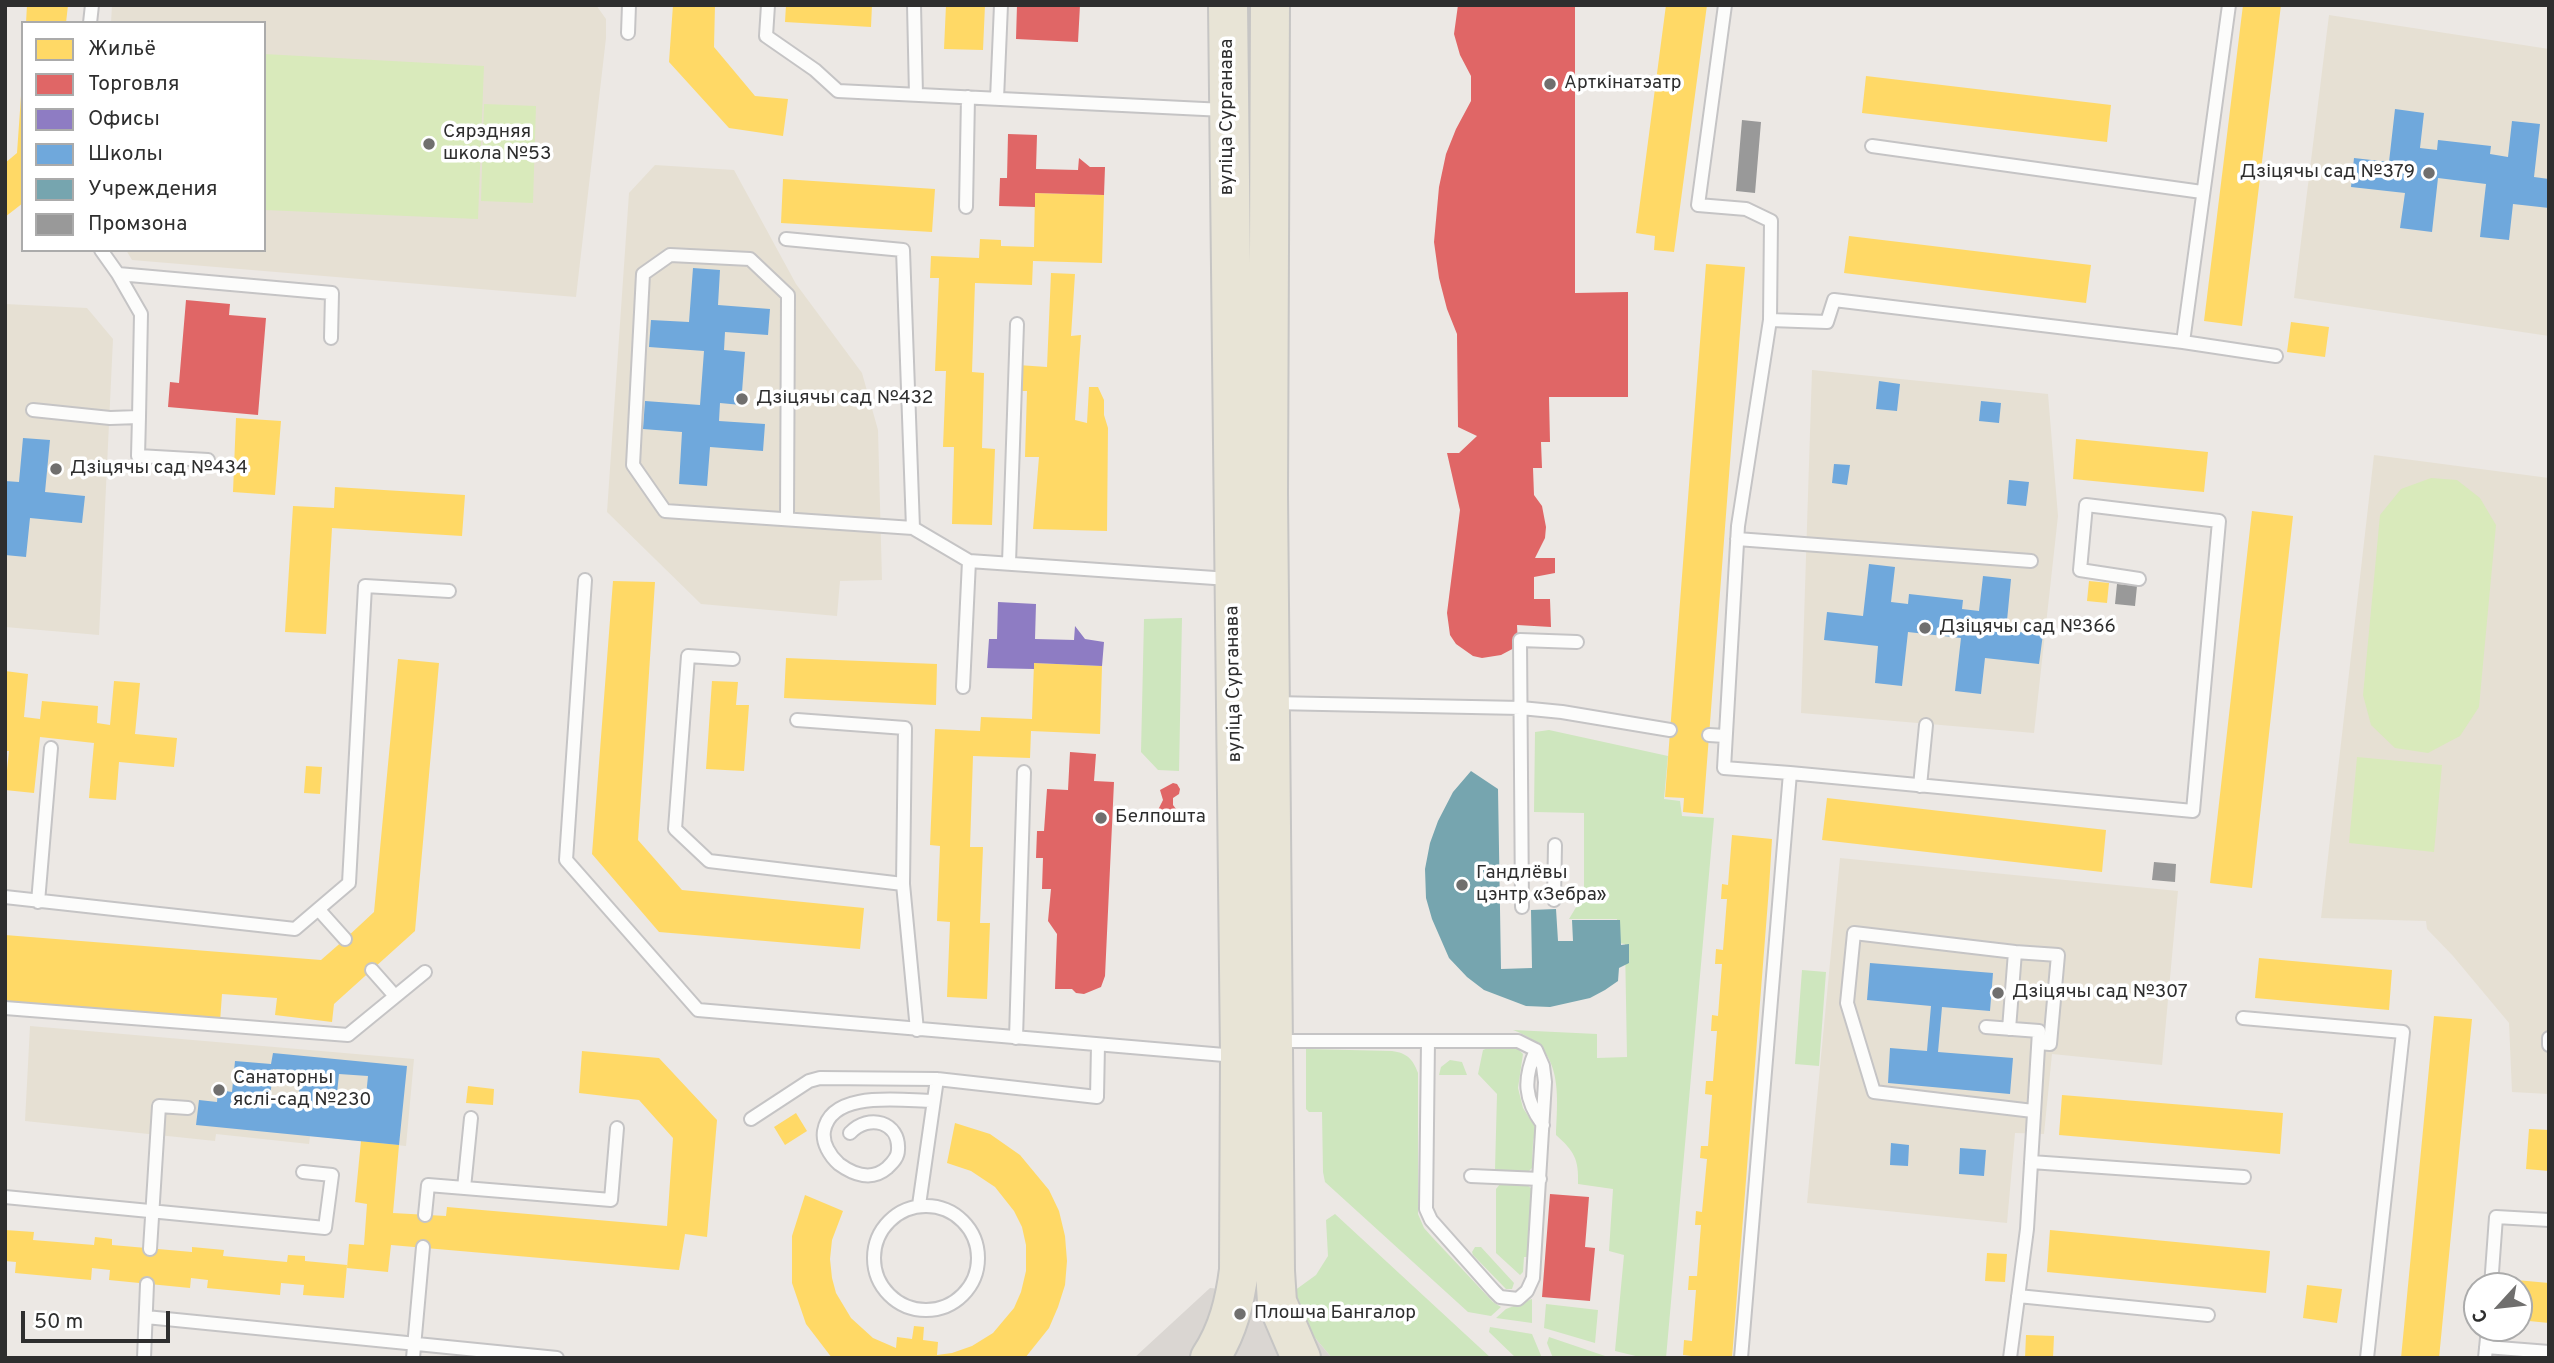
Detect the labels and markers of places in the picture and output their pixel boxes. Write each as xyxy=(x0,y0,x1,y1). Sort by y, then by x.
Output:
place label: Арткінатэатр xyxy=(1564,73,1682,95)
marker: Арткінатэатр xyxy=(1542,76,1558,92)
place label: Сярэдняя школа №53 xyxy=(443,122,551,166)
marker: Сярэдняя школа №53 xyxy=(421,136,437,152)
place label: Дзіцячы сад №379 xyxy=(2240,162,2415,184)
marker: Дзіцячы сад №379 xyxy=(2421,165,2437,181)
place label: Дзіцячы сад №432 xyxy=(756,388,933,410)
marker: Дзіцячы сад №432 xyxy=(734,391,750,407)
place label: Дзіцячы сад №434 xyxy=(70,458,248,480)
marker: Дзіцячы сад №434 xyxy=(48,461,64,477)
place label: Дзіцячы сад №366 xyxy=(1939,617,2116,639)
marker: Дзіцячы сад №366 xyxy=(1917,620,1933,636)
place label: Белпошта xyxy=(1115,807,1206,829)
marker: Белпошта xyxy=(1093,810,1109,826)
place label: Гандлёвы цэнтр «Зебра» xyxy=(1476,863,1606,907)
marker: Гандлёвы цэнтр «Зебра» xyxy=(1454,877,1470,893)
place label: Дзіцячы сад №307 xyxy=(2012,982,2188,1004)
marker: Дзіцячы сад №307 xyxy=(1990,985,2006,1001)
place label: Санаторны яслі-сад №230 xyxy=(233,1068,371,1112)
marker: Санаторны яслі-сад №230 xyxy=(211,1082,227,1098)
place label: Плошча Бангалор xyxy=(1254,1303,1416,1325)
marker: Плошча Бангалор xyxy=(1232,1306,1248,1322)

